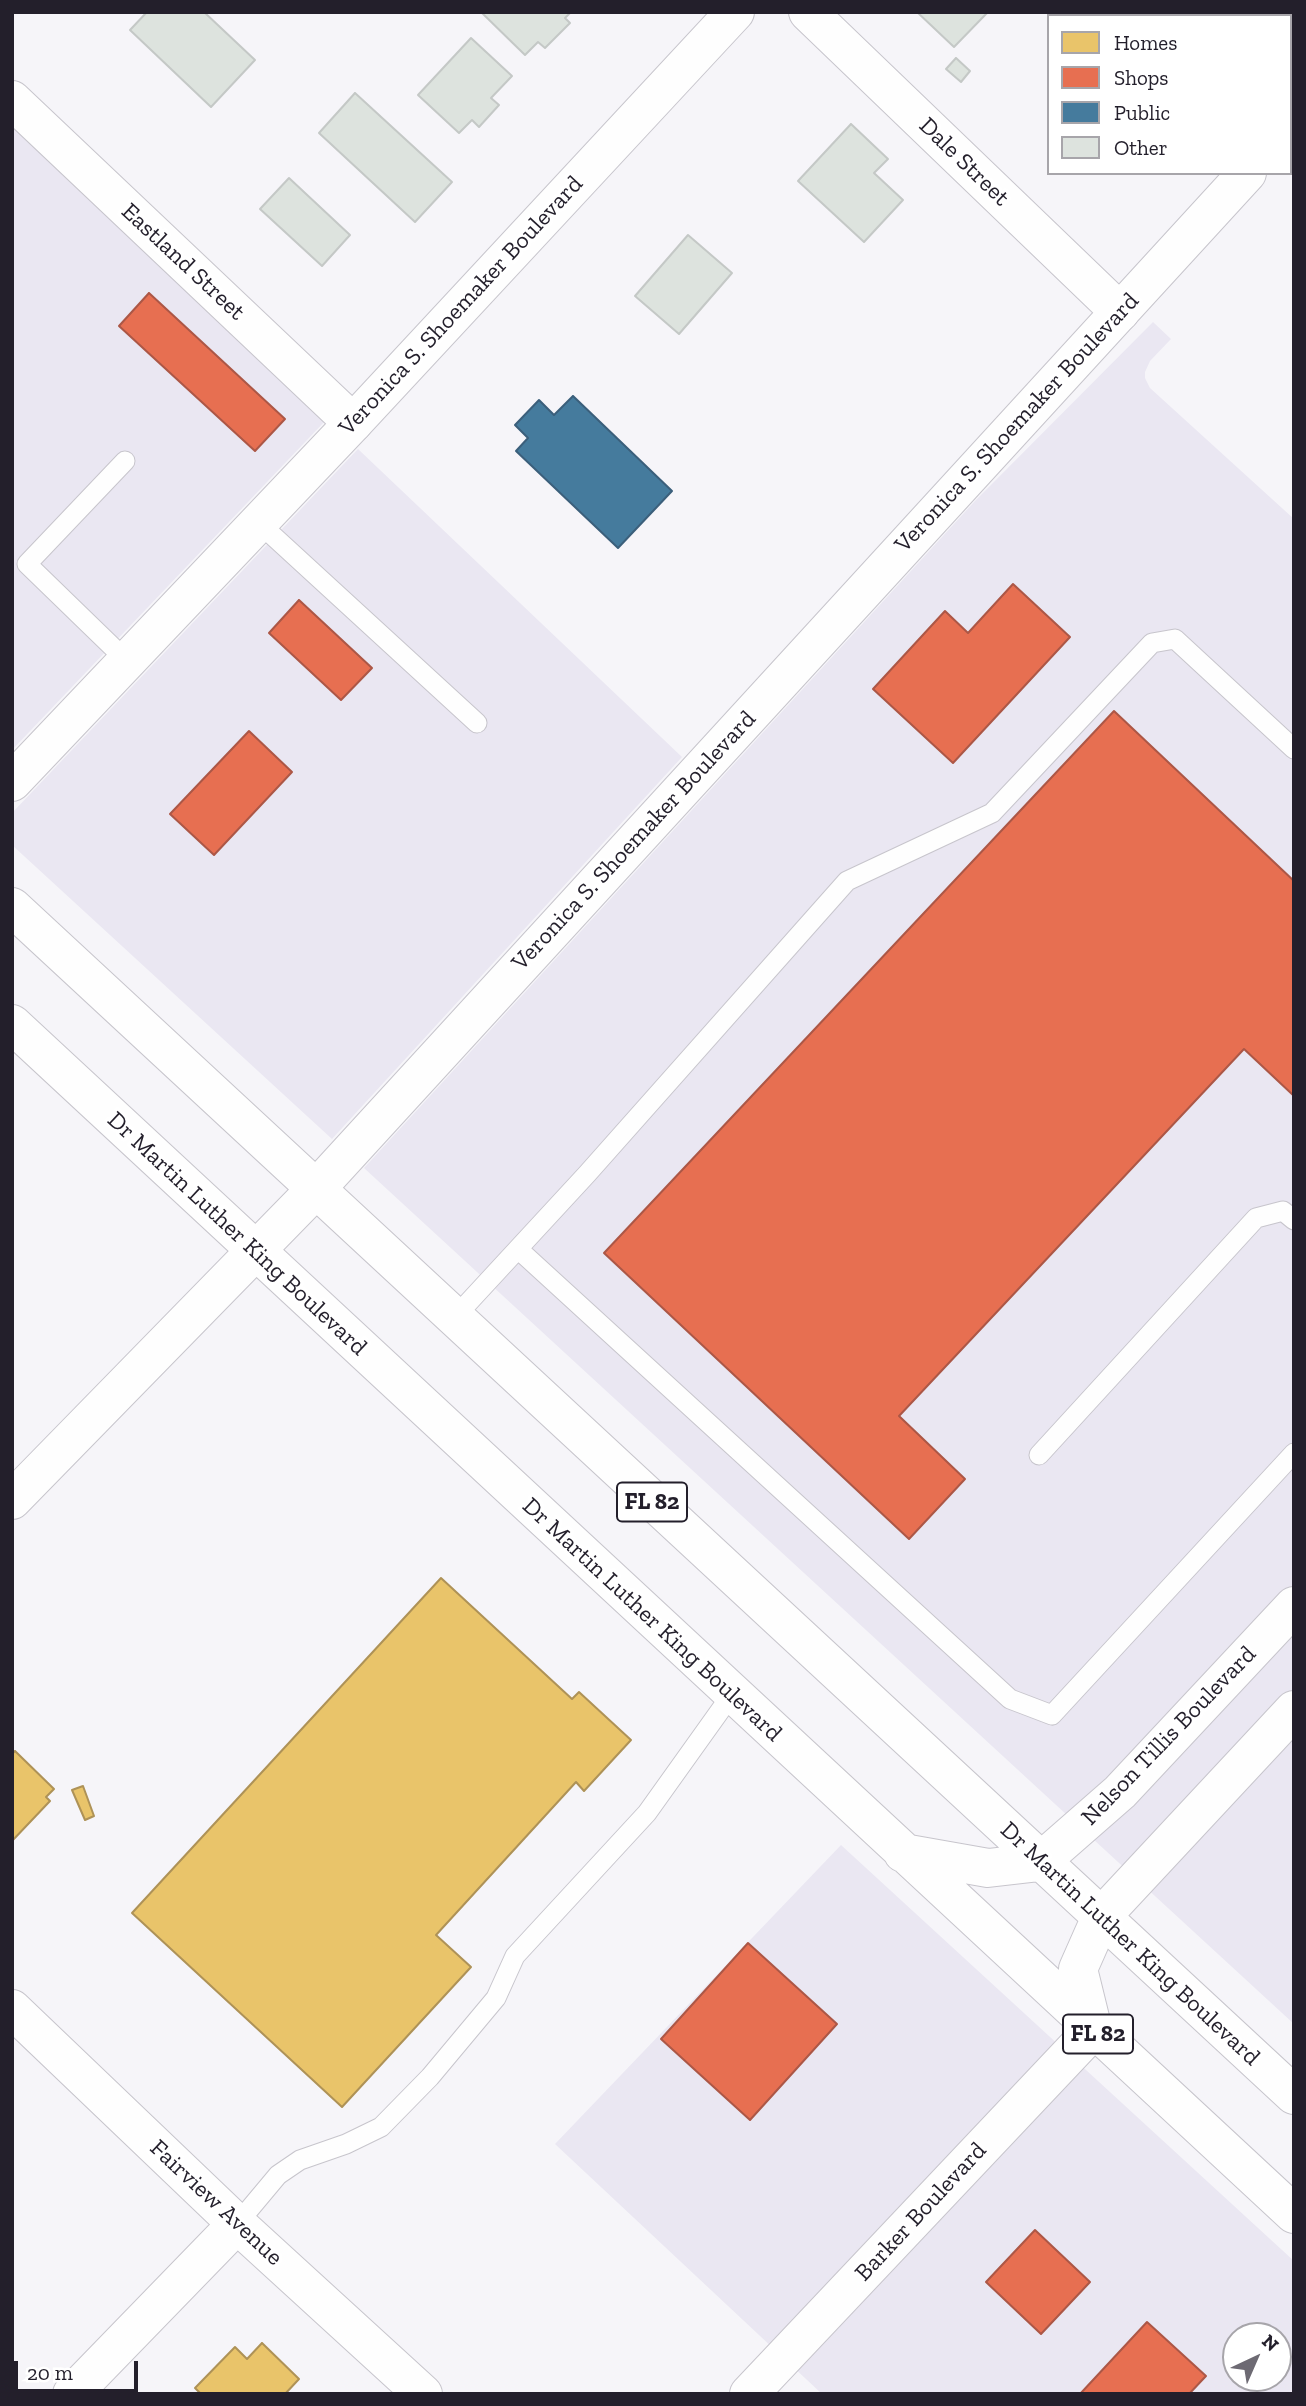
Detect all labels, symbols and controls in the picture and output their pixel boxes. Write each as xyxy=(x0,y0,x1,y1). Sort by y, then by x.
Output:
legend xyxy=(1047,14,1292,175)
text: Homes xyxy=(1114,30,1177,55)
text: Shops xyxy=(1114,65,1168,90)
text: Public xyxy=(1114,100,1170,125)
street label: Dale Street xyxy=(913,112,1015,212)
text: Other xyxy=(1114,135,1168,160)
street label: Veronica S. Shoemaker Boulevard xyxy=(333,170,589,442)
street label: Eastland Street xyxy=(115,197,251,327)
street label: Veronica S. Shoemaker Boulevard xyxy=(889,287,1145,559)
street label: Veronica S. Shoemaker Boulevard xyxy=(506,705,762,977)
street label: Dr Martin Luther King Boulevard xyxy=(101,1106,373,1362)
road number: FL 82 xyxy=(617,1483,687,1522)
street label: Dr Martin Luther King Boulevard xyxy=(516,1492,788,1748)
street label: Nelson Tillis Boulevard xyxy=(1076,1640,1262,1832)
street label: Dr Martin Luther King Boulevard xyxy=(994,1816,1266,2072)
road number: FL 82 xyxy=(1063,2014,1133,2054)
street label: Fairview Avenue xyxy=(144,2134,288,2272)
street label: Barker Boulevard xyxy=(849,2137,993,2287)
north arrow xyxy=(1222,2322,1292,2392)
text: N xyxy=(1257,2330,1284,2356)
scale bar xyxy=(18,2346,142,2390)
text: 20 m xyxy=(27,2360,73,2385)

